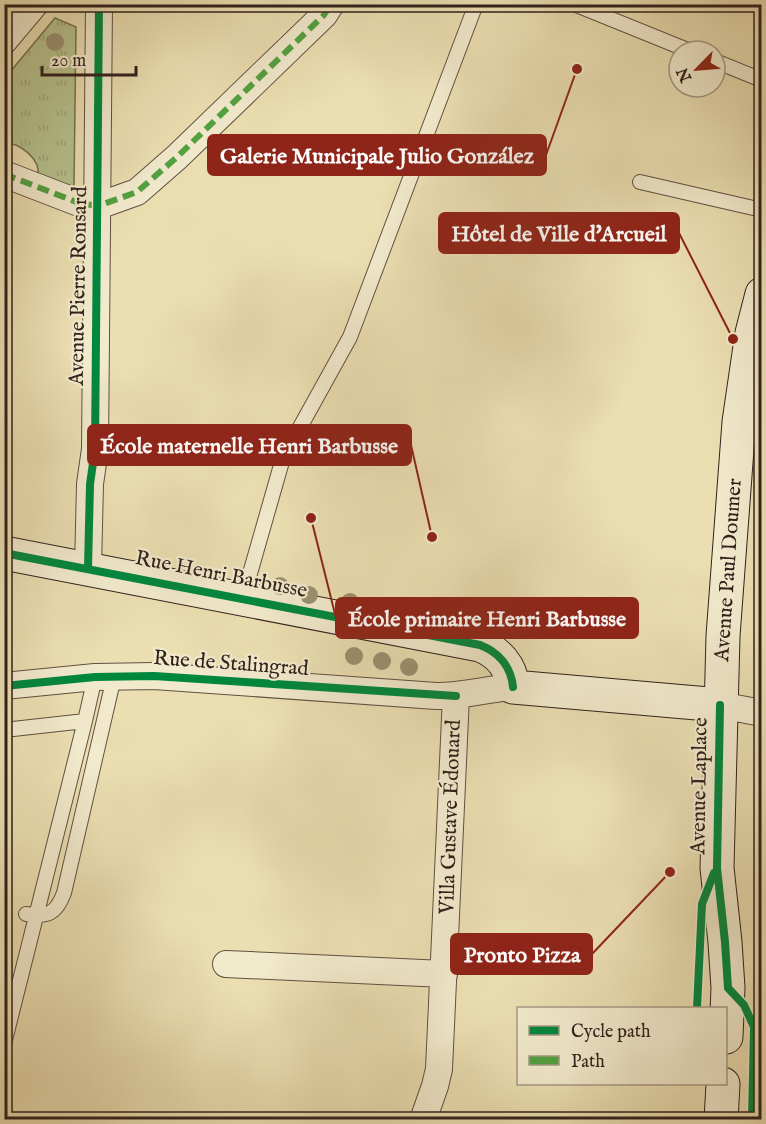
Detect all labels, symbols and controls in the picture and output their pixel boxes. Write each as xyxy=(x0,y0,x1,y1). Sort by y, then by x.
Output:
scale bar xyxy=(42,39,136,77)
north arrow xyxy=(667,39,727,99)
text: 20 m xyxy=(51,50,86,73)
text: N xyxy=(673,64,698,86)
callout: Galerie Municipale Julio González xyxy=(208,135,546,175)
text: Galerie Municipale Julio González xyxy=(220,143,535,171)
street label: Avenue Pierre Ronsard xyxy=(64,185,94,387)
callout: Hôtel de Ville d'Arcueil xyxy=(439,213,679,253)
text: Hôtel de Ville d'Arcueil xyxy=(451,221,668,249)
callout: École maternelle Henri Barbusse xyxy=(88,425,411,465)
text: École maternelle Henri Barbusse xyxy=(100,433,398,461)
street label: Avenue Paul Doumer xyxy=(709,477,749,663)
street label: Rue Henri Barbusse xyxy=(133,545,310,605)
callout: École primaire Henri Barbusse xyxy=(336,598,638,638)
text: École primaire Henri Barbusse xyxy=(348,606,626,634)
street label: Rue de Stalingrad xyxy=(153,645,310,683)
street label: Avenue Laplace xyxy=(685,717,715,856)
street label: Villa Gustave Édouard xyxy=(433,718,468,916)
callout: Pronto Pizza xyxy=(451,934,592,974)
text: Pronto Pizza xyxy=(464,942,581,970)
legend xyxy=(517,1007,727,1085)
text: Cycle path xyxy=(571,1021,651,1044)
text: Path xyxy=(571,1051,605,1074)

